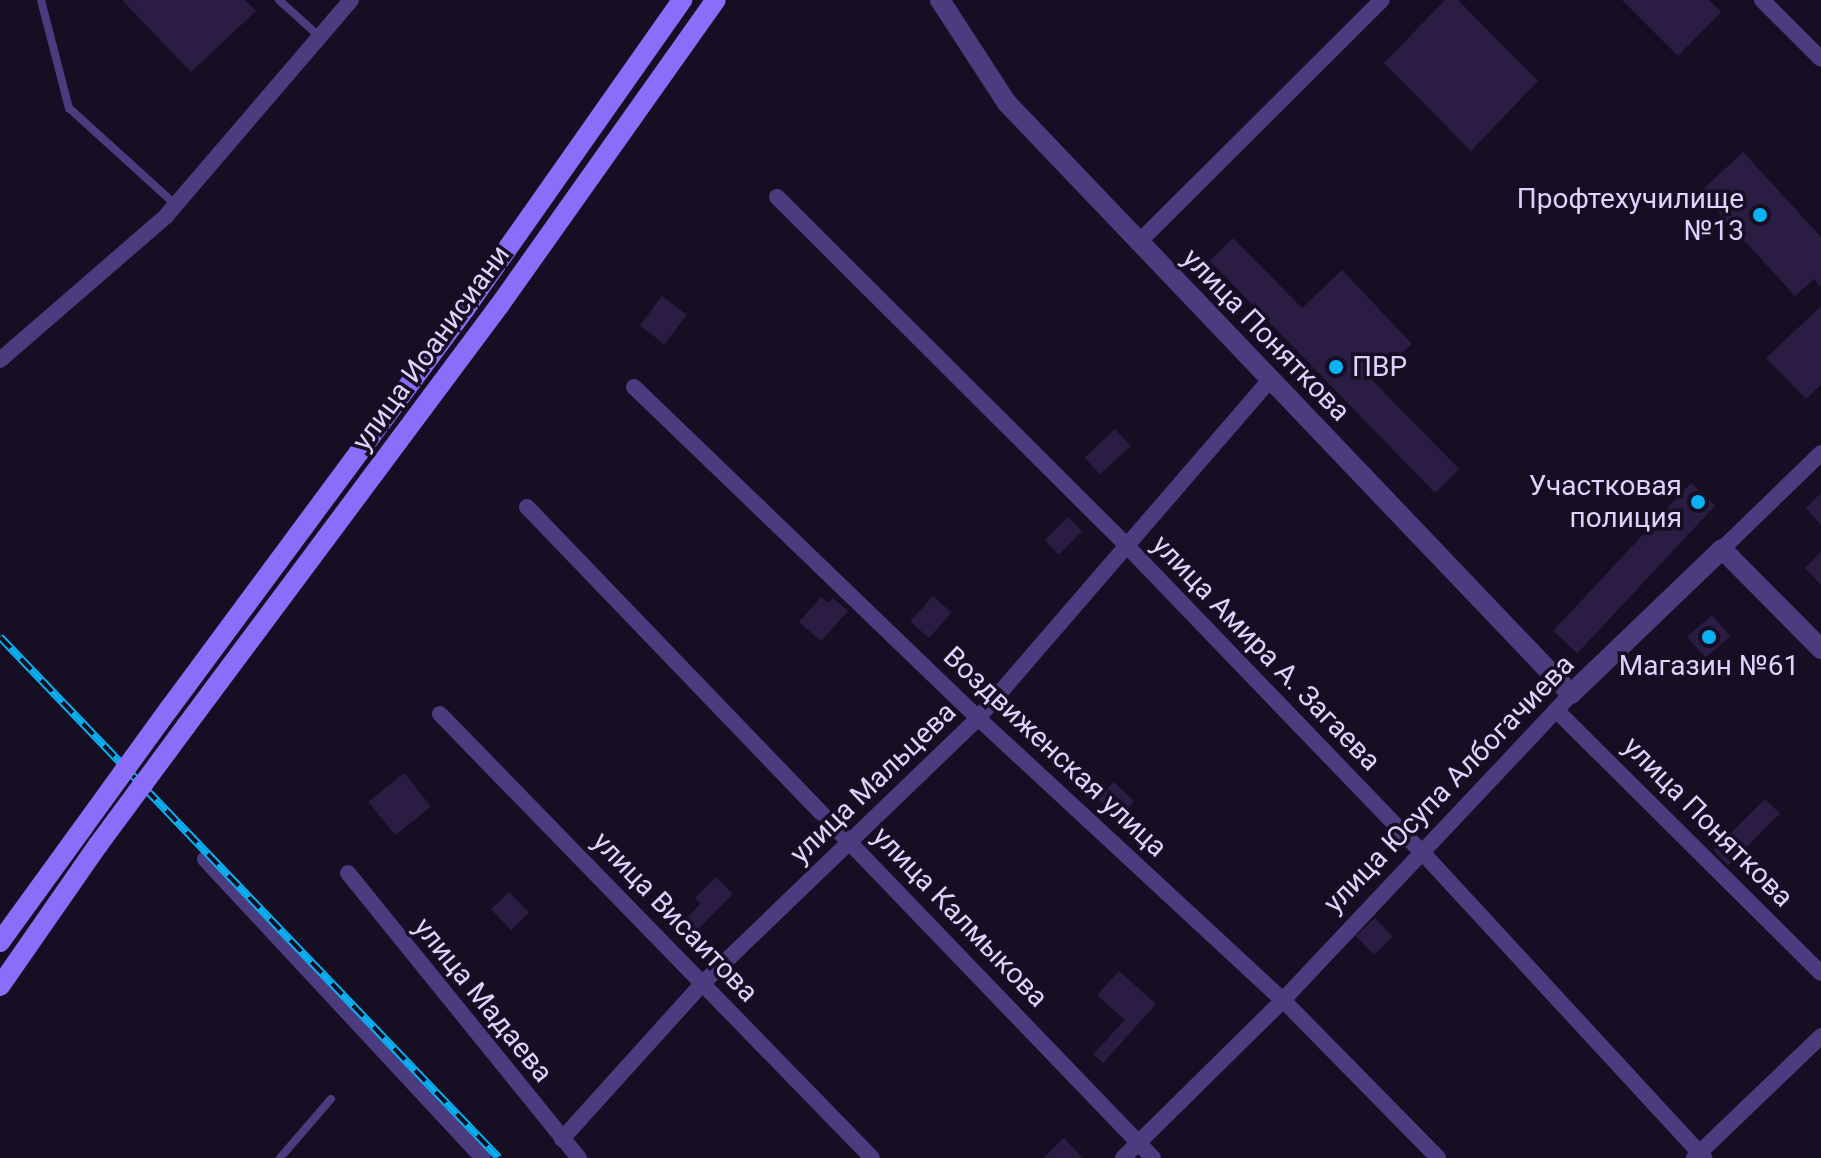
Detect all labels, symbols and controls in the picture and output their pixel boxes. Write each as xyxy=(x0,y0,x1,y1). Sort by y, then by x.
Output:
place label: Профтехучилище №13 xyxy=(1517,182,1744,248)
marker: Профтехучилище №13 xyxy=(1751,206,1769,224)
street label: улица Иоанисиани xyxy=(345,239,517,457)
street label: улица Поняткова xyxy=(1175,242,1357,428)
place label: ПВР xyxy=(1352,350,1407,384)
marker: ПВР xyxy=(1327,358,1345,376)
place label: Участковая полиция xyxy=(1529,469,1682,535)
marker: Участковая полиция xyxy=(1689,493,1707,511)
street label: улица Амира А. Загаева xyxy=(1145,528,1387,778)
marker: Магазин №61 xyxy=(1700,628,1718,646)
street label: Воздвиженская улица xyxy=(936,640,1174,864)
street label: улица Юсупа Албогачиева xyxy=(1317,648,1581,920)
place label: Магазин №61 xyxy=(1619,649,1799,683)
street label: улица Мальцева xyxy=(783,695,963,871)
street label: улица Поняткова xyxy=(1616,730,1800,914)
street label: улица Калмыкова xyxy=(865,820,1055,1014)
street label: улица Висаитова xyxy=(585,825,765,1009)
street label: улица Мадаева xyxy=(406,911,560,1089)

